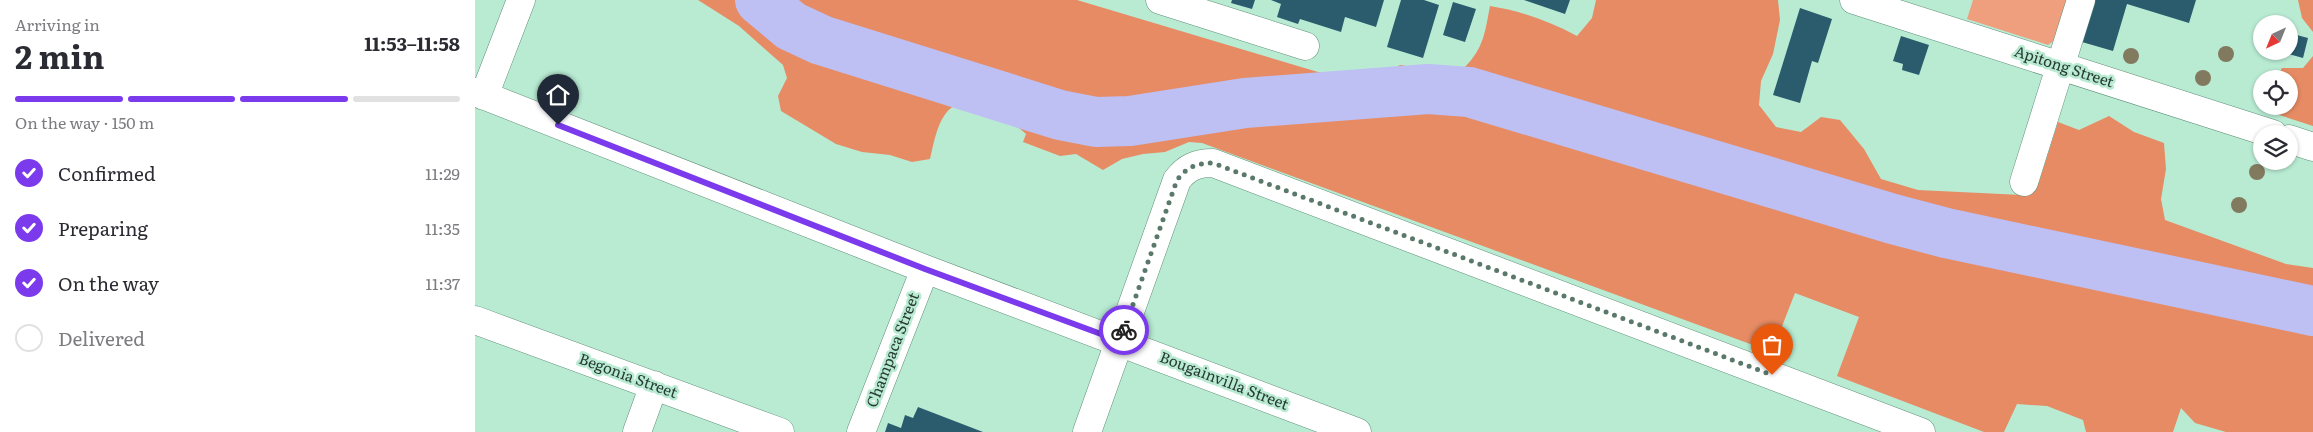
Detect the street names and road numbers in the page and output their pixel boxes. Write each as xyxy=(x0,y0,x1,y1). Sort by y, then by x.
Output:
street label: Apitong Street xyxy=(2012,39,2117,92)
street label: Champaca Street xyxy=(859,289,924,410)
street label: Bougainvilla Street xyxy=(1157,344,1292,415)
street label: Begonia Street xyxy=(576,346,681,403)

